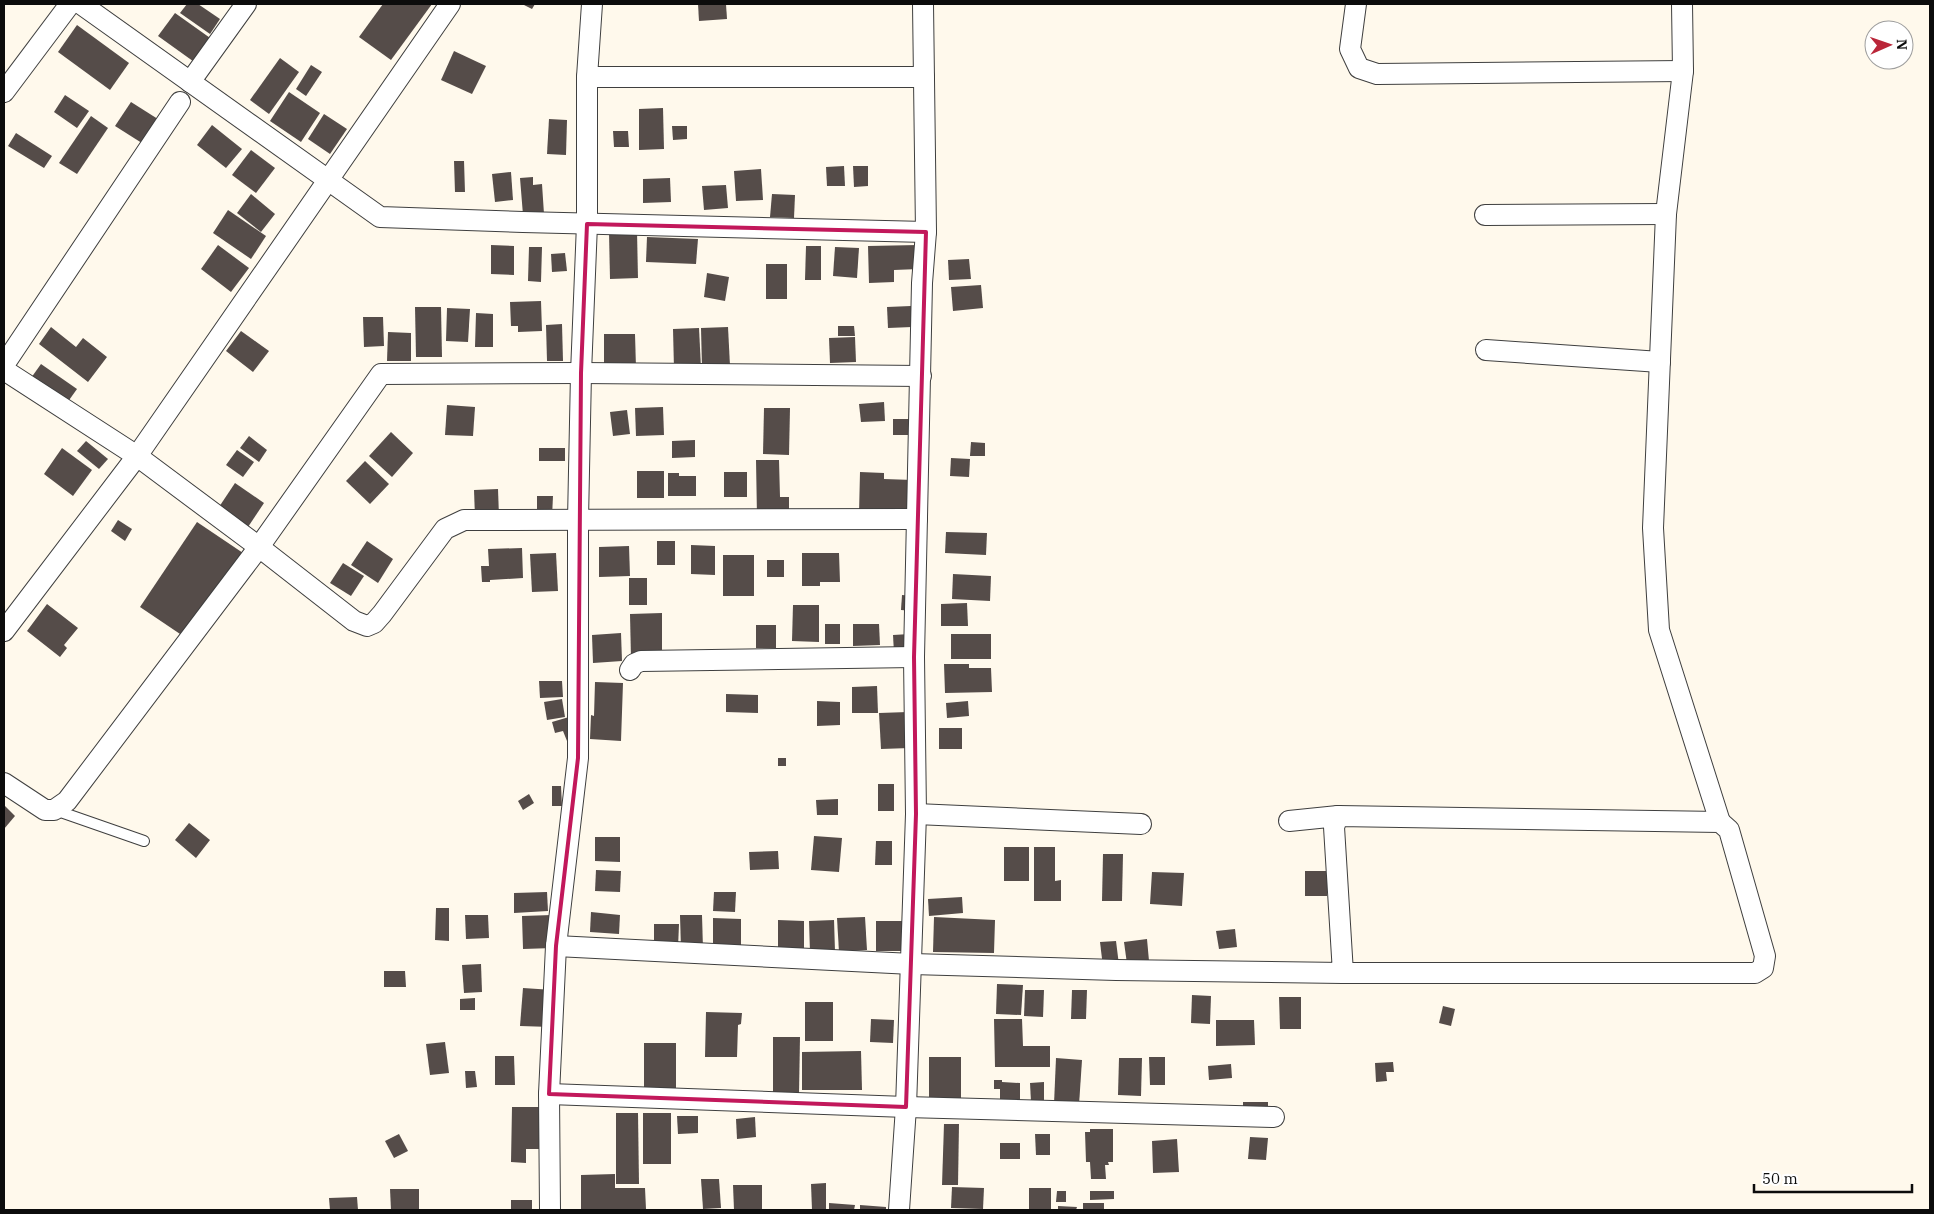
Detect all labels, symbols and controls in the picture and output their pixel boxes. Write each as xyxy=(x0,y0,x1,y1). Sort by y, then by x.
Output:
north arrow xyxy=(1864,20,1914,70)
text: N xyxy=(1893,39,1911,50)
scale bar xyxy=(1754,1162,1912,1194)
text: 50 m xyxy=(1762,1169,1798,1188)

